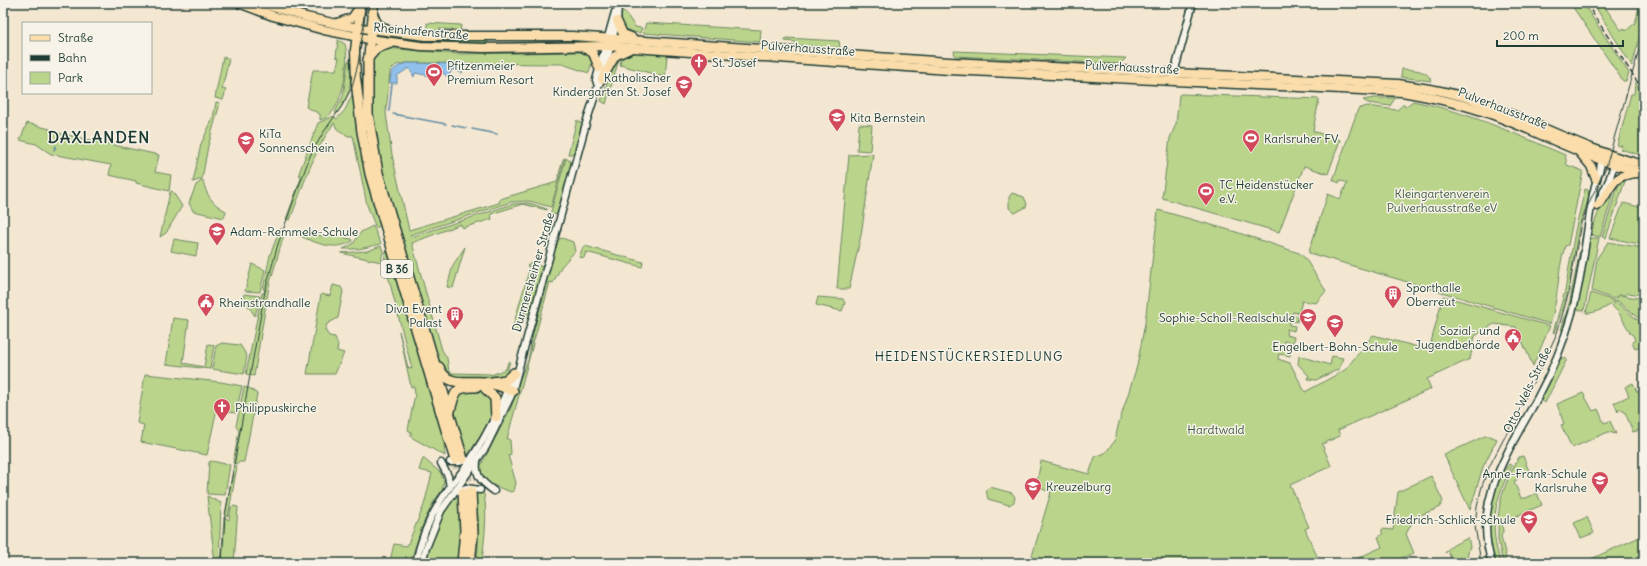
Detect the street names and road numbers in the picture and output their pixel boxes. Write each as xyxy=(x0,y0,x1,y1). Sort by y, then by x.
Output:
street label: Rheinhafenstraße xyxy=(373,19,469,43)
street label: Pulverhausstraße xyxy=(760,37,856,59)
street label: Pulverhausstraße xyxy=(1084,57,1180,77)
street label: Pulverhausstraße xyxy=(1456,84,1550,132)
street label: Durmersheimer Straße xyxy=(509,210,557,334)
road number: B 36 xyxy=(381,260,413,278)
street label: Otto-Wels-Straße xyxy=(1500,345,1554,435)

